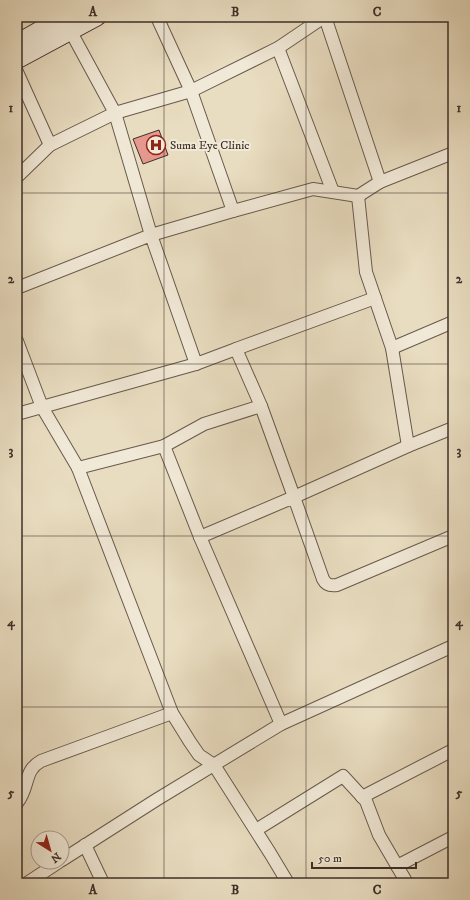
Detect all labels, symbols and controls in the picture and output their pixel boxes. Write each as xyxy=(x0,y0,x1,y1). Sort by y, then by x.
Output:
text: A xyxy=(88,4,98,20)
text: B xyxy=(231,4,239,20)
text: C xyxy=(373,4,382,20)
text: 1 xyxy=(9,100,14,116)
text: 1 xyxy=(457,100,462,116)
hospital icon: Suma Eye Clinic xyxy=(145,134,167,156)
place label: Suma Eye Clinic xyxy=(170,138,249,153)
text: 2 xyxy=(8,271,15,287)
text: 2 xyxy=(456,271,463,287)
text: 3 xyxy=(9,443,14,459)
text: 3 xyxy=(457,443,462,459)
text: 4 xyxy=(6,614,15,631)
text: 4 xyxy=(454,614,463,631)
text: 5 xyxy=(7,785,15,801)
text: 5 xyxy=(455,785,463,801)
north arrow xyxy=(30,830,70,870)
scale bar xyxy=(312,844,416,870)
text: N xyxy=(48,849,63,865)
text: 50 m xyxy=(318,851,342,866)
text: A xyxy=(88,882,98,898)
text: B xyxy=(231,882,239,898)
text: C xyxy=(373,882,382,898)

